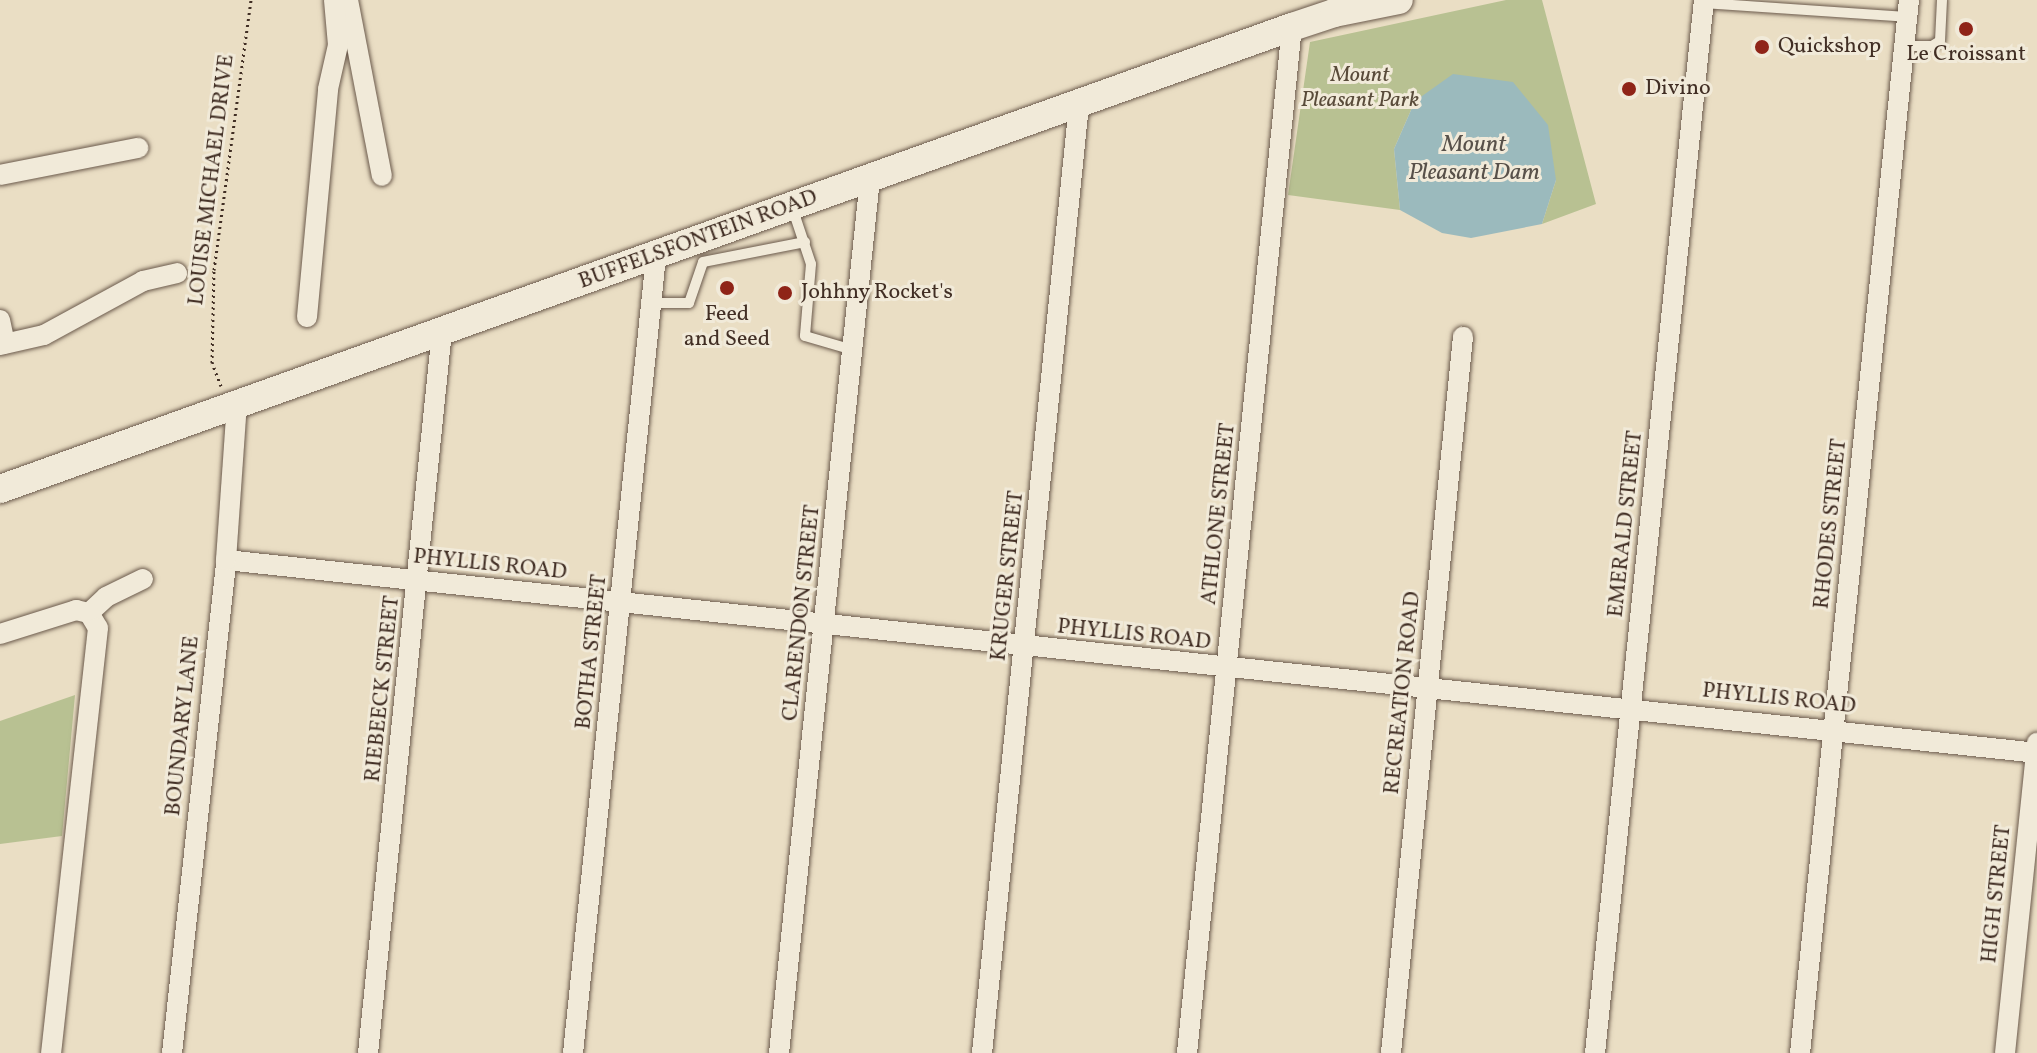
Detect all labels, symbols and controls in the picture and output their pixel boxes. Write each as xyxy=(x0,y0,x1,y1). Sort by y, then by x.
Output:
marker: Le Croissant xyxy=(1957,20,1975,38)
place label: Quickshop xyxy=(1778,34,1881,60)
marker: Quickshop xyxy=(1753,38,1771,56)
place label: Le Croissant xyxy=(1906,42,2026,68)
street label: LOUISE MICHAEL DRIVE xyxy=(184,53,240,307)
park label: Mount Pleasant Park xyxy=(1301,62,1419,114)
place label: Divino xyxy=(1645,76,1711,102)
marker: Divino xyxy=(1620,80,1638,98)
water label: Mount Pleasant Dam xyxy=(1408,132,1540,188)
street label: BUFFELSFONTEIN ROAD xyxy=(575,185,821,295)
marker: Feed and Seed xyxy=(718,279,736,297)
place label: Johhny Rocket's xyxy=(801,280,954,306)
marker: Johhny Rocket's xyxy=(776,284,794,302)
place label: Feed and Seed xyxy=(684,301,770,352)
street label: ATHLONE STREET xyxy=(1196,422,1242,606)
street label: EMERALD STREET xyxy=(1603,429,1649,619)
street label: RHODES STREET xyxy=(1809,438,1853,610)
street label: KRUGER STREET xyxy=(986,490,1030,662)
street label: CLARENDON STREET xyxy=(778,504,826,722)
street label: PHYLLIS ROAD xyxy=(412,544,568,586)
street label: BOTHA STREET xyxy=(571,573,613,731)
street label: RECREATION ROAD xyxy=(1379,590,1427,796)
street label: RIEBEECK STREET xyxy=(360,594,406,784)
street label: PHYLLIS ROAD xyxy=(1056,614,1212,656)
street label: BOUNDARY LANE xyxy=(160,634,206,818)
street label: PHYLLIS ROAD xyxy=(1701,678,1857,720)
street label: HIGH STREET xyxy=(1977,824,2017,964)

